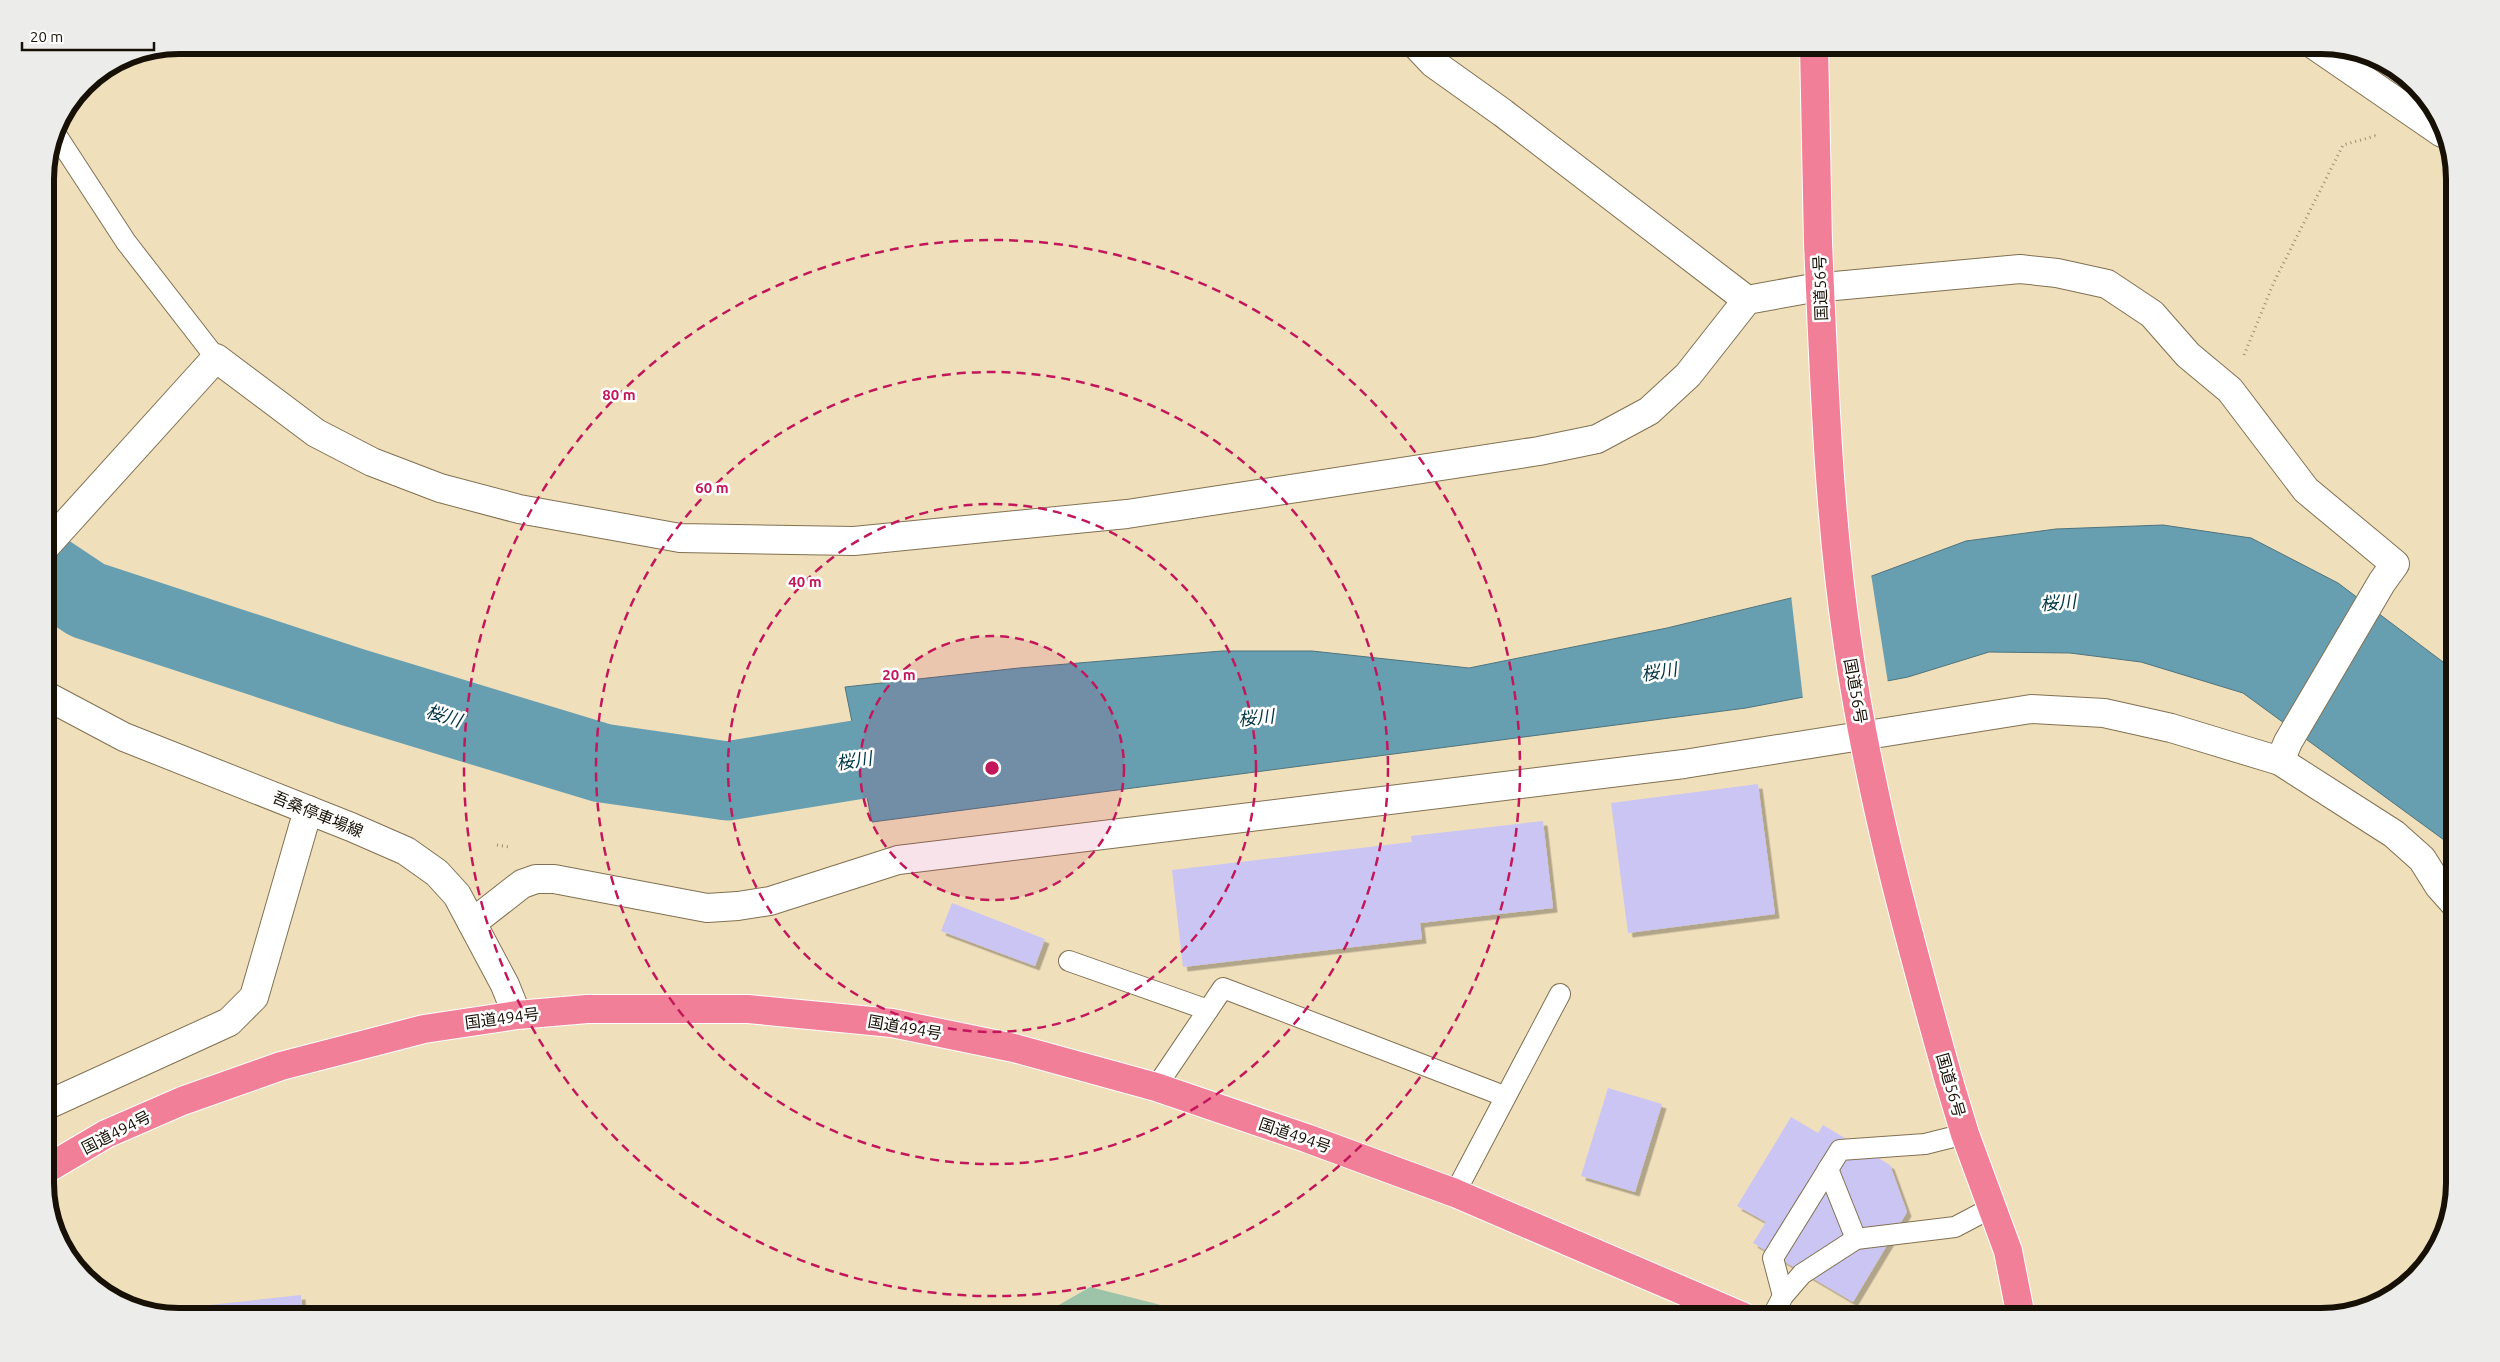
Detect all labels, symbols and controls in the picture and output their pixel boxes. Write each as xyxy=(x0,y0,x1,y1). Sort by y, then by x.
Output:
scale bar xyxy=(22,20,155,52)
text: 20 m xyxy=(30,28,63,45)
street label: 国道56号 xyxy=(1810,255,1830,321)
text: 80 m xyxy=(602,386,636,403)
text: 60 m xyxy=(695,479,729,496)
text: 40 m xyxy=(788,573,822,590)
water label: 桜川 xyxy=(2039,590,2079,614)
street label: 国道56号 xyxy=(1841,657,1871,725)
water label: 桜川 xyxy=(1640,658,1680,684)
text: 20 m xyxy=(882,666,916,683)
water label: 桜川 xyxy=(424,700,466,730)
water label: 桜川 xyxy=(1237,705,1277,729)
water label: 桜川 xyxy=(835,747,875,773)
centre of rings xyxy=(983,759,1001,777)
street label: 吾桑停車場線 xyxy=(270,788,366,840)
street label: 国道494号 xyxy=(464,1004,540,1032)
street label: 国道494号 xyxy=(866,1012,944,1042)
street label: 国道56号 xyxy=(1933,1051,1969,1119)
street label: 国道494号 xyxy=(78,1107,154,1157)
street label: 国道494号 xyxy=(1257,1114,1333,1156)

